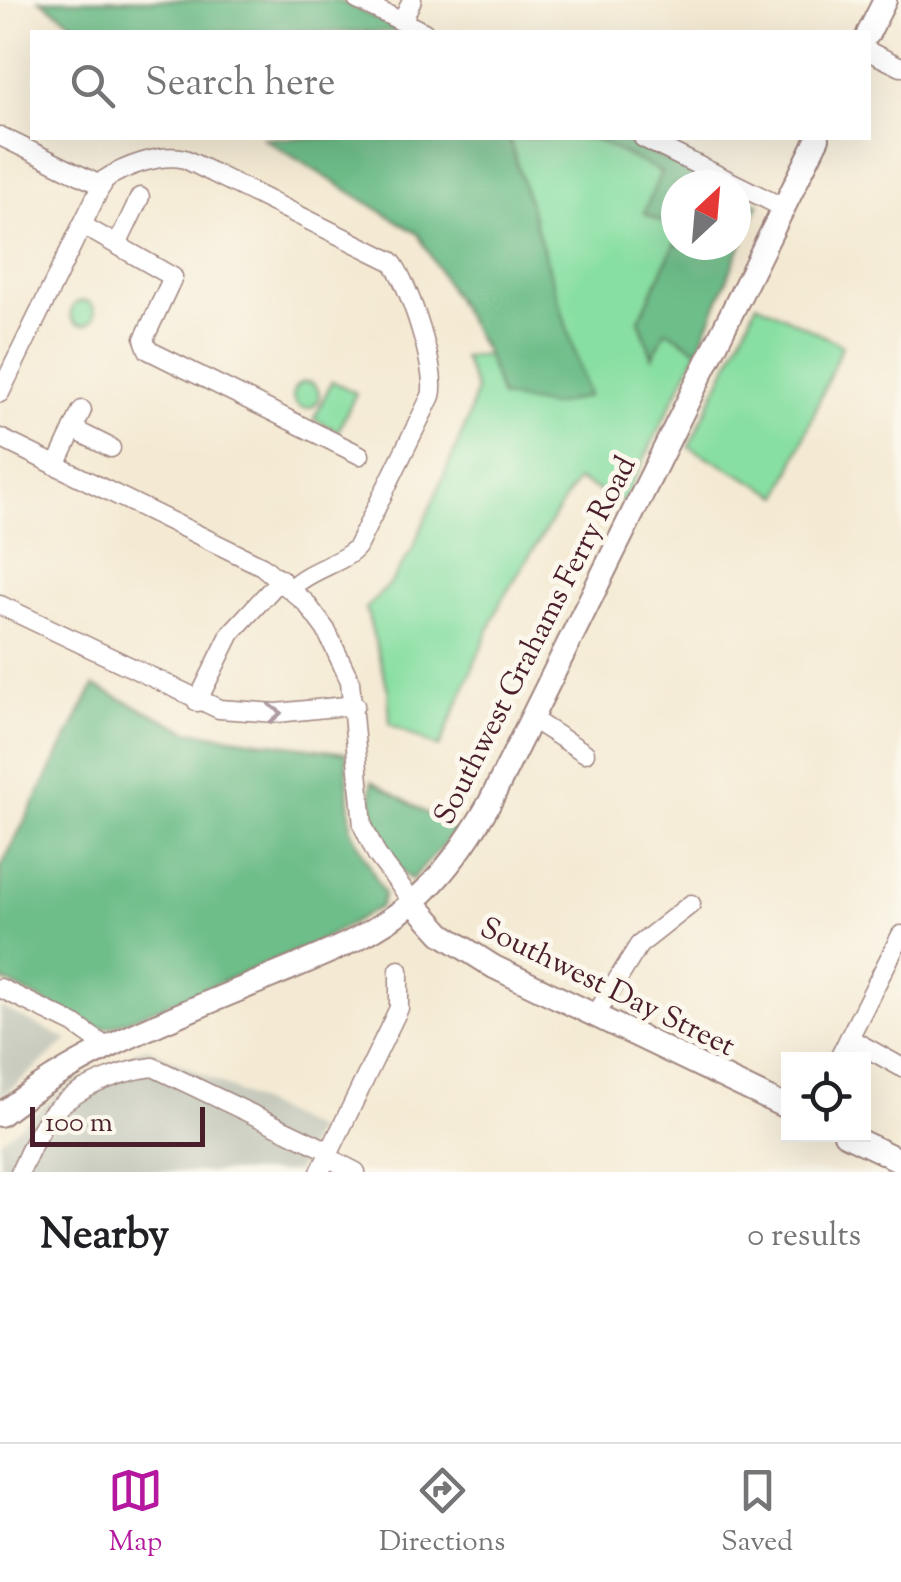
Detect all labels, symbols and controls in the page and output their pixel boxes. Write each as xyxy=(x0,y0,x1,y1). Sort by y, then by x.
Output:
search box xyxy=(30,30,871,140)
icon: search xyxy=(65,58,120,113)
text: Search here xyxy=(145,58,336,112)
north arrow xyxy=(661,170,751,260)
street label: Southwest Grahams Ferry Road xyxy=(424,449,648,833)
one-way arrow xyxy=(268,703,284,724)
street label: Southwest Day Street xyxy=(472,908,742,1069)
map controls xyxy=(781,1052,871,1142)
button: locate xyxy=(781,1052,871,1142)
scale bar xyxy=(30,1102,205,1146)
text: 100 m xyxy=(45,1104,113,1144)
text: Nearby xyxy=(40,1207,169,1267)
text: 0 results xyxy=(747,1214,861,1260)
tab: Map xyxy=(108,1463,163,1563)
tab: Directions xyxy=(379,1463,505,1563)
tab: Saved xyxy=(721,1463,793,1563)

